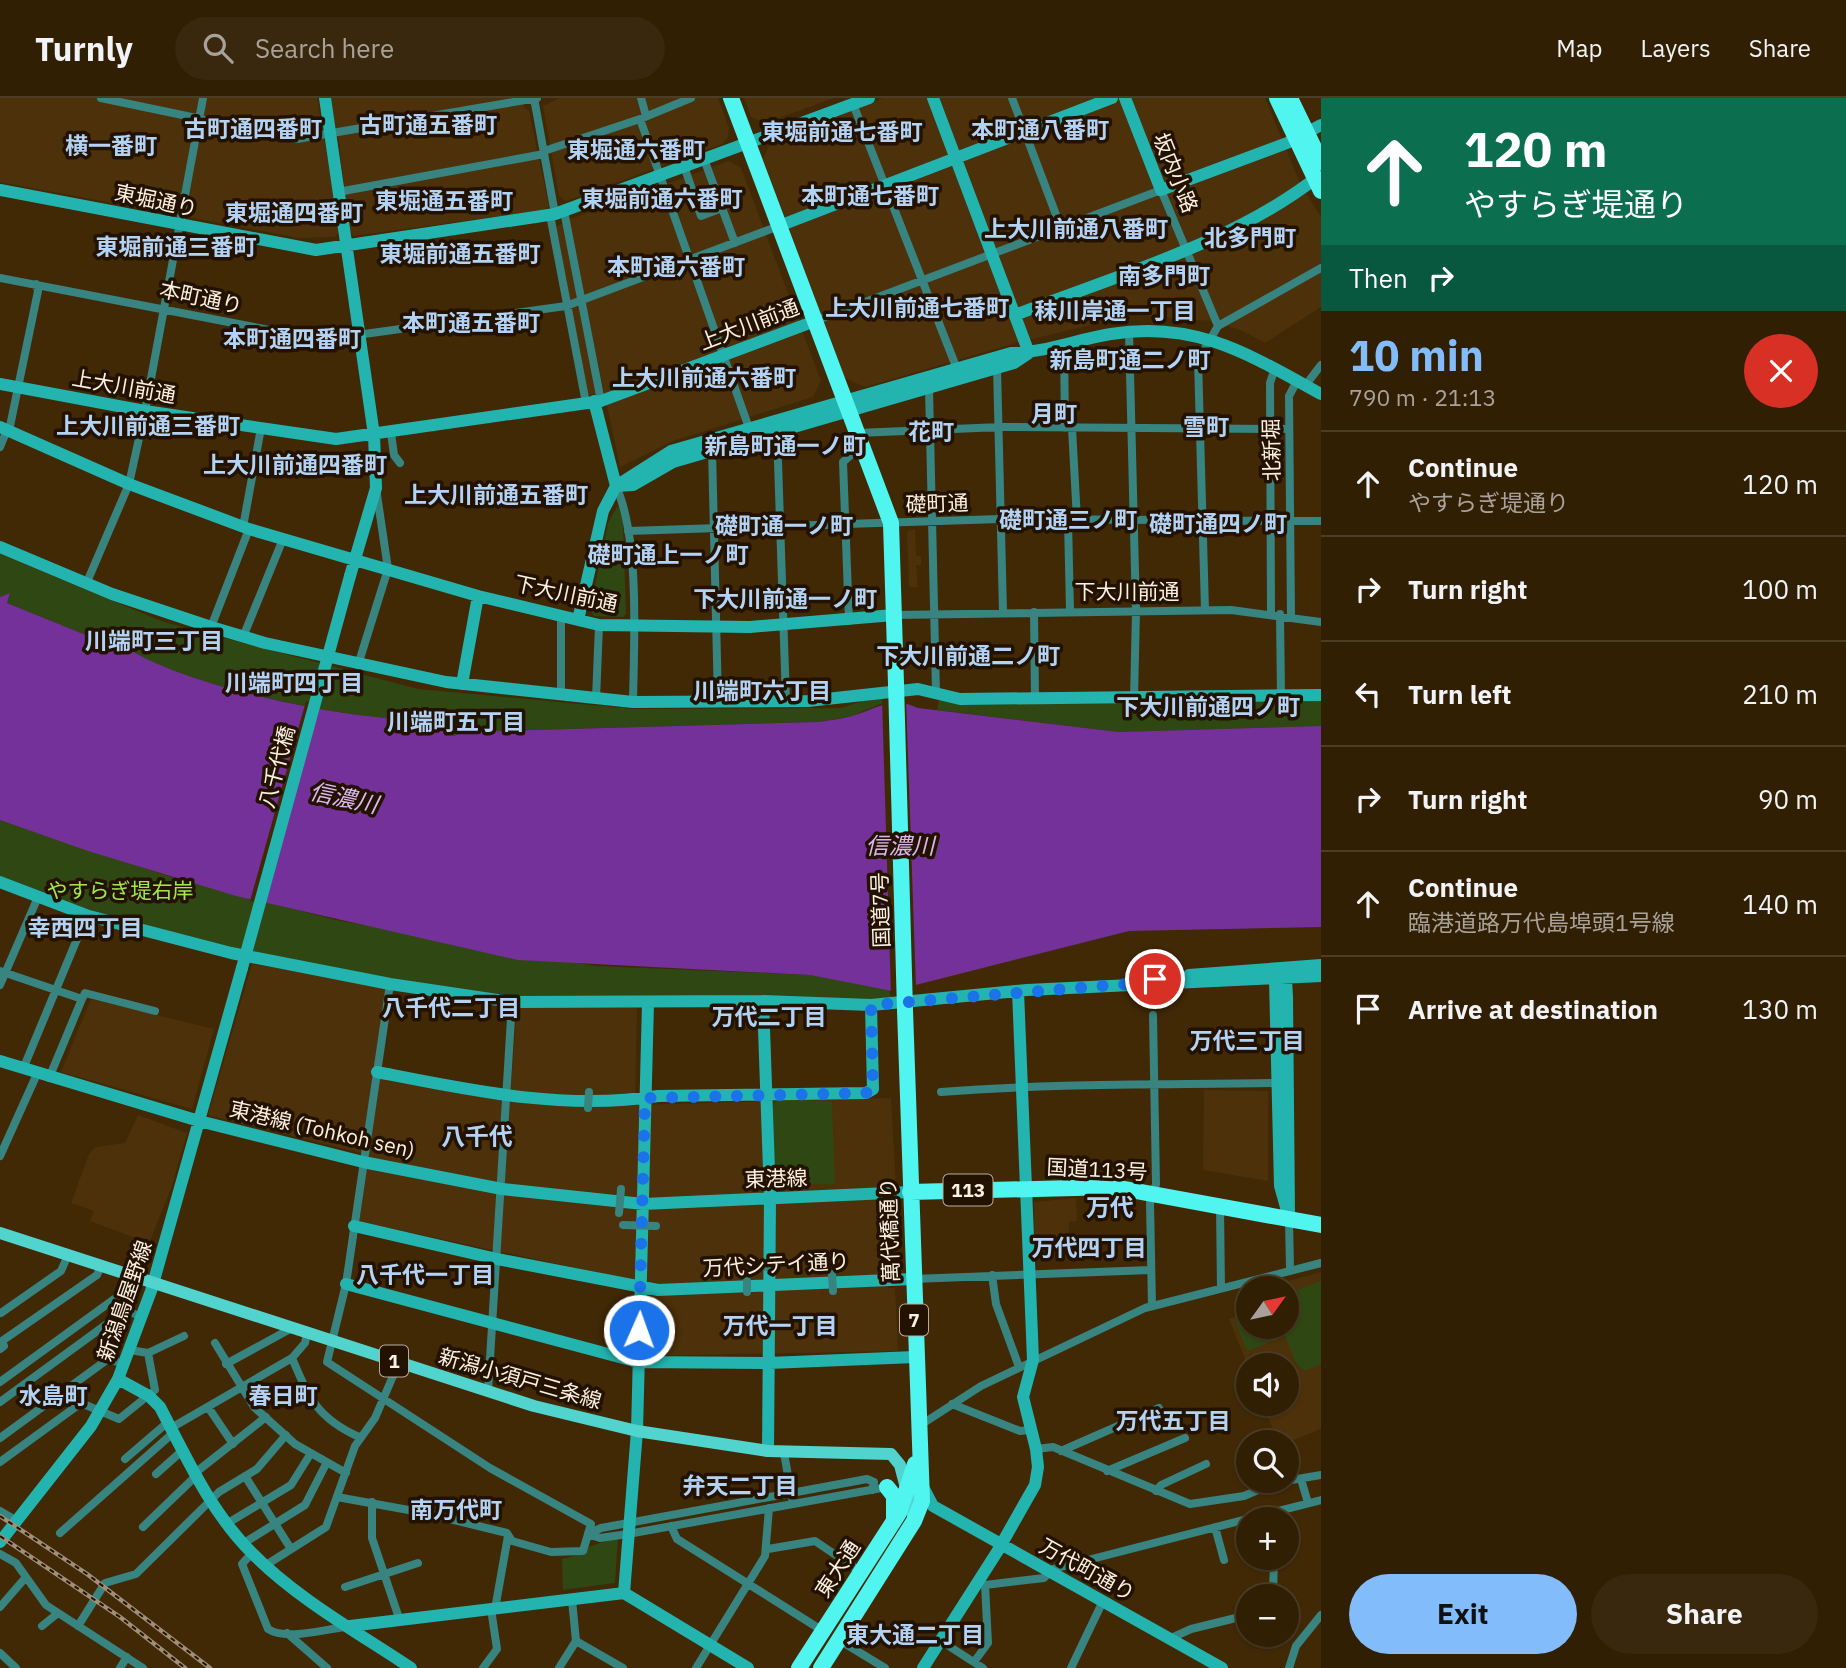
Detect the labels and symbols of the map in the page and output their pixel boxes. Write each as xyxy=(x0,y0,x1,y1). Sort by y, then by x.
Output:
district label: 古町通五番町 xyxy=(359,109,497,139)
district label: 古町通四番町 xyxy=(184,113,322,143)
district label: 本町通八番町 xyxy=(971,114,1109,144)
district label: 東堀前通七番町 xyxy=(762,116,923,146)
street label: 坂内小路 xyxy=(1147,128,1205,217)
district label: 横一番町 xyxy=(65,130,157,160)
district label: 東堀通六番町 xyxy=(567,134,705,164)
street label: 東堀通り xyxy=(112,178,200,222)
district label: 本町通七番町 xyxy=(801,180,939,210)
district label: 東堀前通六番町 xyxy=(582,183,743,213)
district label: 東堀通五番町 xyxy=(375,185,513,215)
district label: 東堀通四番町 xyxy=(225,197,363,227)
district label: 上大川前通八番町 xyxy=(984,213,1168,243)
district label: 北多門町 xyxy=(1204,222,1296,252)
district label: 東堀前通三番町 xyxy=(96,231,257,261)
district label: 東堀前通五番町 xyxy=(380,238,541,268)
district label: 本町通六番町 xyxy=(607,251,745,281)
district label: 南多門町 xyxy=(1118,260,1210,290)
street label: 本町通り xyxy=(157,275,245,319)
street label: 上大川前通 xyxy=(695,292,803,356)
district label: 上大川前通七番町 xyxy=(825,292,1009,322)
district label: 秣川岸通一丁目 xyxy=(1035,295,1196,325)
district label: 本町通五番町 xyxy=(402,307,540,337)
district label: 本町通四番町 xyxy=(223,323,361,353)
district label: 新島町通二ノ町 xyxy=(1050,344,1211,374)
district label: 上大川前通六番町 xyxy=(612,362,796,392)
street label: 上大川前通 xyxy=(70,363,178,409)
district label: 月町 xyxy=(1031,398,1077,428)
district label: 上大川前通三番町 xyxy=(56,410,240,440)
district label: 雪町 xyxy=(1183,411,1229,441)
district label: 花町 xyxy=(908,416,954,446)
street label: 北新堀 xyxy=(1256,418,1286,482)
district label: 新島町通一ノ町 xyxy=(705,430,866,460)
district label: 上大川前通四番町 xyxy=(203,449,387,479)
district label: 上大川前通五番町 xyxy=(404,479,588,509)
street label: 礎町通 xyxy=(905,488,969,518)
district label: 礎町通三ノ町 xyxy=(999,504,1137,534)
district label: 礎町通四ノ町 xyxy=(1149,508,1287,538)
district label: 礎町通一ノ町 xyxy=(715,510,853,540)
district label: 礎町通上一ノ町 xyxy=(588,539,749,569)
street label: 下大川前通 xyxy=(512,568,620,618)
street label: 下大川前通 xyxy=(1075,577,1180,605)
district label: 下大川前通一ノ町 xyxy=(693,583,877,613)
district label: 川端町三丁目 xyxy=(85,625,223,655)
district label: 下大川前通二ノ町 xyxy=(876,640,1060,670)
district label: 川端町四丁目 xyxy=(225,667,363,697)
district label: 川端町六丁目 xyxy=(693,675,831,705)
district label: 下大川前通四ノ町 xyxy=(1116,691,1300,721)
district label: 川端町五丁目 xyxy=(387,706,525,736)
street label: 八千代橋 xyxy=(252,723,300,811)
water label: 信濃川 xyxy=(307,775,384,819)
water label: 信濃川 xyxy=(866,830,938,860)
street label: 国道7号 xyxy=(865,872,895,948)
park label: やすらぎ堤右岸 xyxy=(47,876,194,904)
district label: 幸西四丁目 xyxy=(28,912,143,942)
pin xyxy=(1125,949,1185,1009)
district label: 八千代二丁目 xyxy=(382,992,520,1022)
district label: 万代二丁目 xyxy=(712,1001,827,1031)
district label: 万代三丁目 xyxy=(1190,1025,1305,1055)
street label: 東港線 (Tohkoh sen) xyxy=(227,1094,418,1164)
district label: 八千代 xyxy=(441,1120,513,1152)
street label: 国道113号 xyxy=(1046,1152,1148,1186)
street label: 東港線 xyxy=(744,1163,808,1193)
road number: 113 xyxy=(944,1174,992,1206)
street label: 萬代橋通り xyxy=(873,1177,905,1283)
district label: 万代 xyxy=(1086,1191,1134,1223)
district label: 万代四丁目 xyxy=(1032,1232,1147,1262)
street label: 新潟鳥屋野線 xyxy=(90,1237,158,1365)
street label: 万代シテイ通り xyxy=(702,1246,850,1282)
district label: 八千代一丁目 xyxy=(356,1259,494,1289)
north arrow xyxy=(1236,1276,1298,1339)
position arrow xyxy=(602,1293,676,1367)
road number: 7 xyxy=(900,1304,928,1336)
district label: 万代一丁目 xyxy=(723,1310,838,1340)
street label: 新潟小須戸三条線 xyxy=(436,1341,605,1415)
road number: 1 xyxy=(380,1345,408,1376)
district label: 水島町 xyxy=(19,1380,88,1410)
district label: 春日町 xyxy=(249,1380,318,1410)
district label: 万代五丁目 xyxy=(1116,1405,1231,1435)
district label: 弁天二丁目 xyxy=(683,1470,798,1500)
district label: 南万代町 xyxy=(410,1494,502,1524)
street label: 万代町通り xyxy=(1035,1531,1140,1607)
street label: 東大通 xyxy=(808,1534,866,1602)
district label: 東大通二丁目 xyxy=(846,1619,984,1649)

